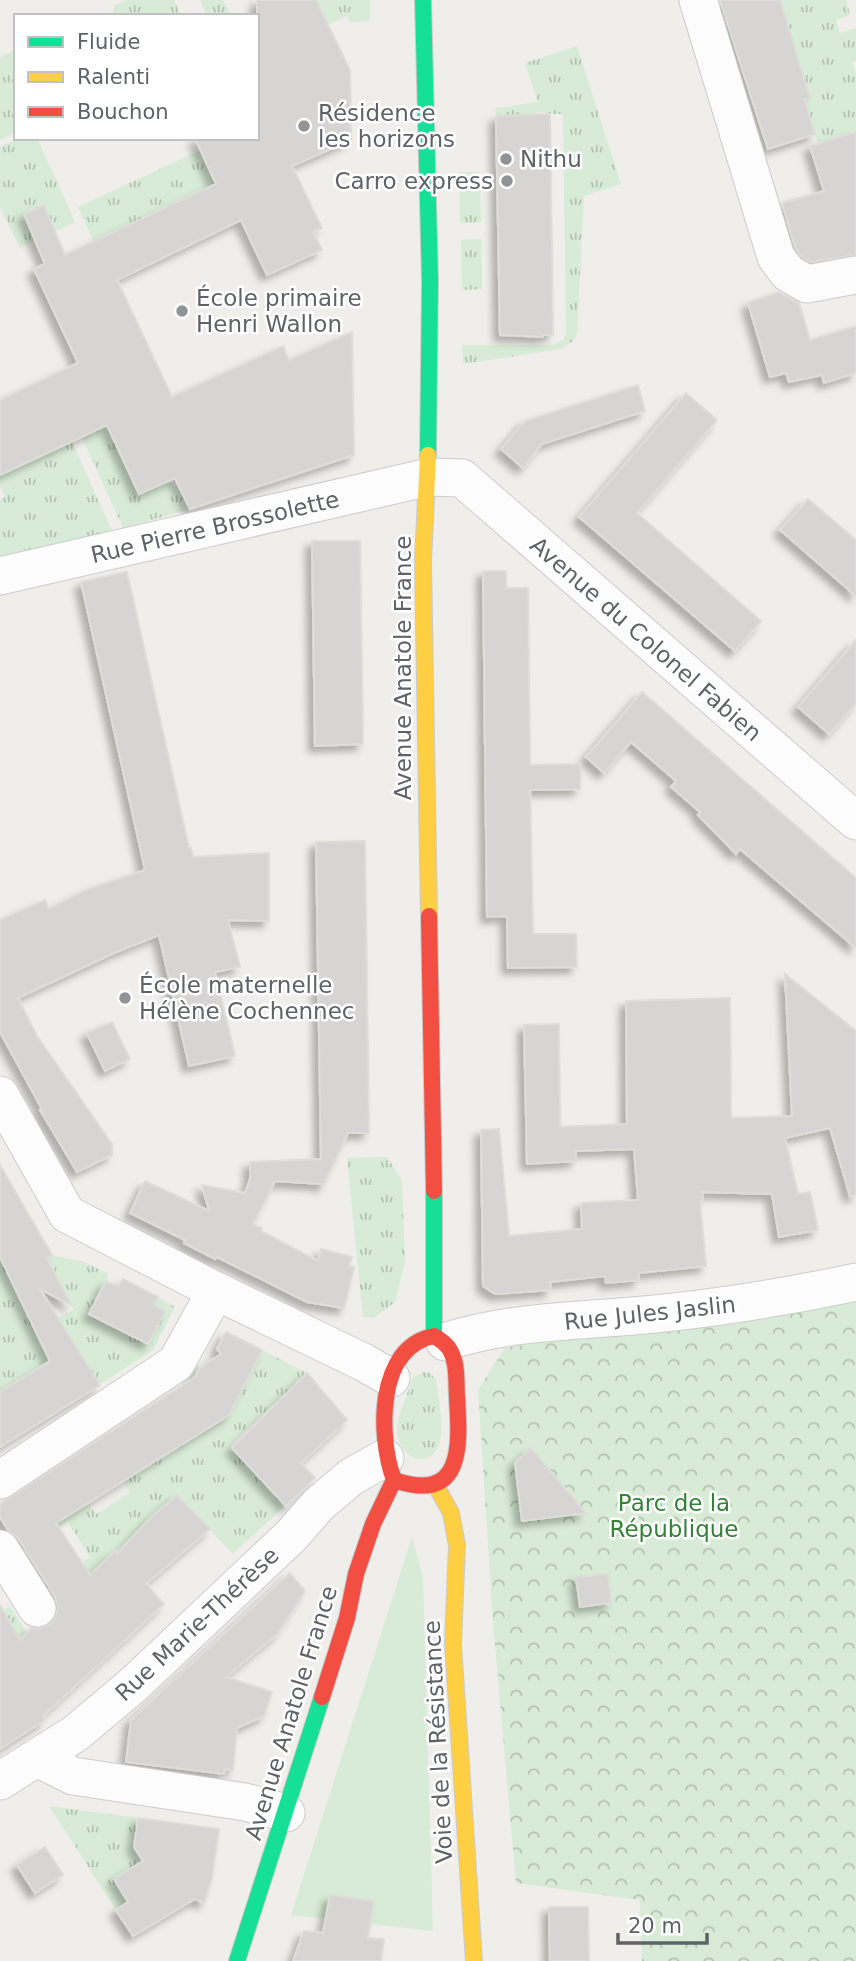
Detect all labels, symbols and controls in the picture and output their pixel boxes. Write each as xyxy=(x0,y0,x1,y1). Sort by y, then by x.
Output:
legend xyxy=(14,14,259,140)
text: Fluide xyxy=(77,30,140,54)
text: Ralenti xyxy=(77,65,150,89)
text: Bouchon xyxy=(77,100,169,124)
place label: Résidence les horizons xyxy=(318,100,455,152)
marker: Résidence les horizons xyxy=(296,118,312,134)
place label: Nithu xyxy=(520,146,582,172)
marker: Nithu xyxy=(498,151,514,167)
place label: Carro express xyxy=(334,168,493,194)
marker: Carro express xyxy=(499,173,515,189)
place label: École primaire Henri Wallon xyxy=(196,284,362,337)
marker: École primaire Henri Wallon xyxy=(174,303,190,319)
street label: Rue Pierre Brossolette xyxy=(88,486,342,568)
street label: Avenue du Colonel Fabien xyxy=(525,532,767,746)
street label: Avenue Anatole France xyxy=(390,536,416,800)
place label: École maternelle Hélène Cochennec xyxy=(139,971,354,1024)
marker: École maternelle Hélène Cochennec xyxy=(117,990,133,1006)
street label: Rue Jules Jaslin xyxy=(563,1291,737,1335)
park label: Parc de la République xyxy=(610,1490,738,1542)
street label: Rue Marie-Thérèse xyxy=(110,1542,284,1706)
street label: Avenue Anatole France xyxy=(240,1583,342,1843)
street label: Voie de la Résistance xyxy=(419,1620,457,1864)
scale bar xyxy=(618,1902,707,1946)
text: 20 m xyxy=(628,1914,682,1938)

